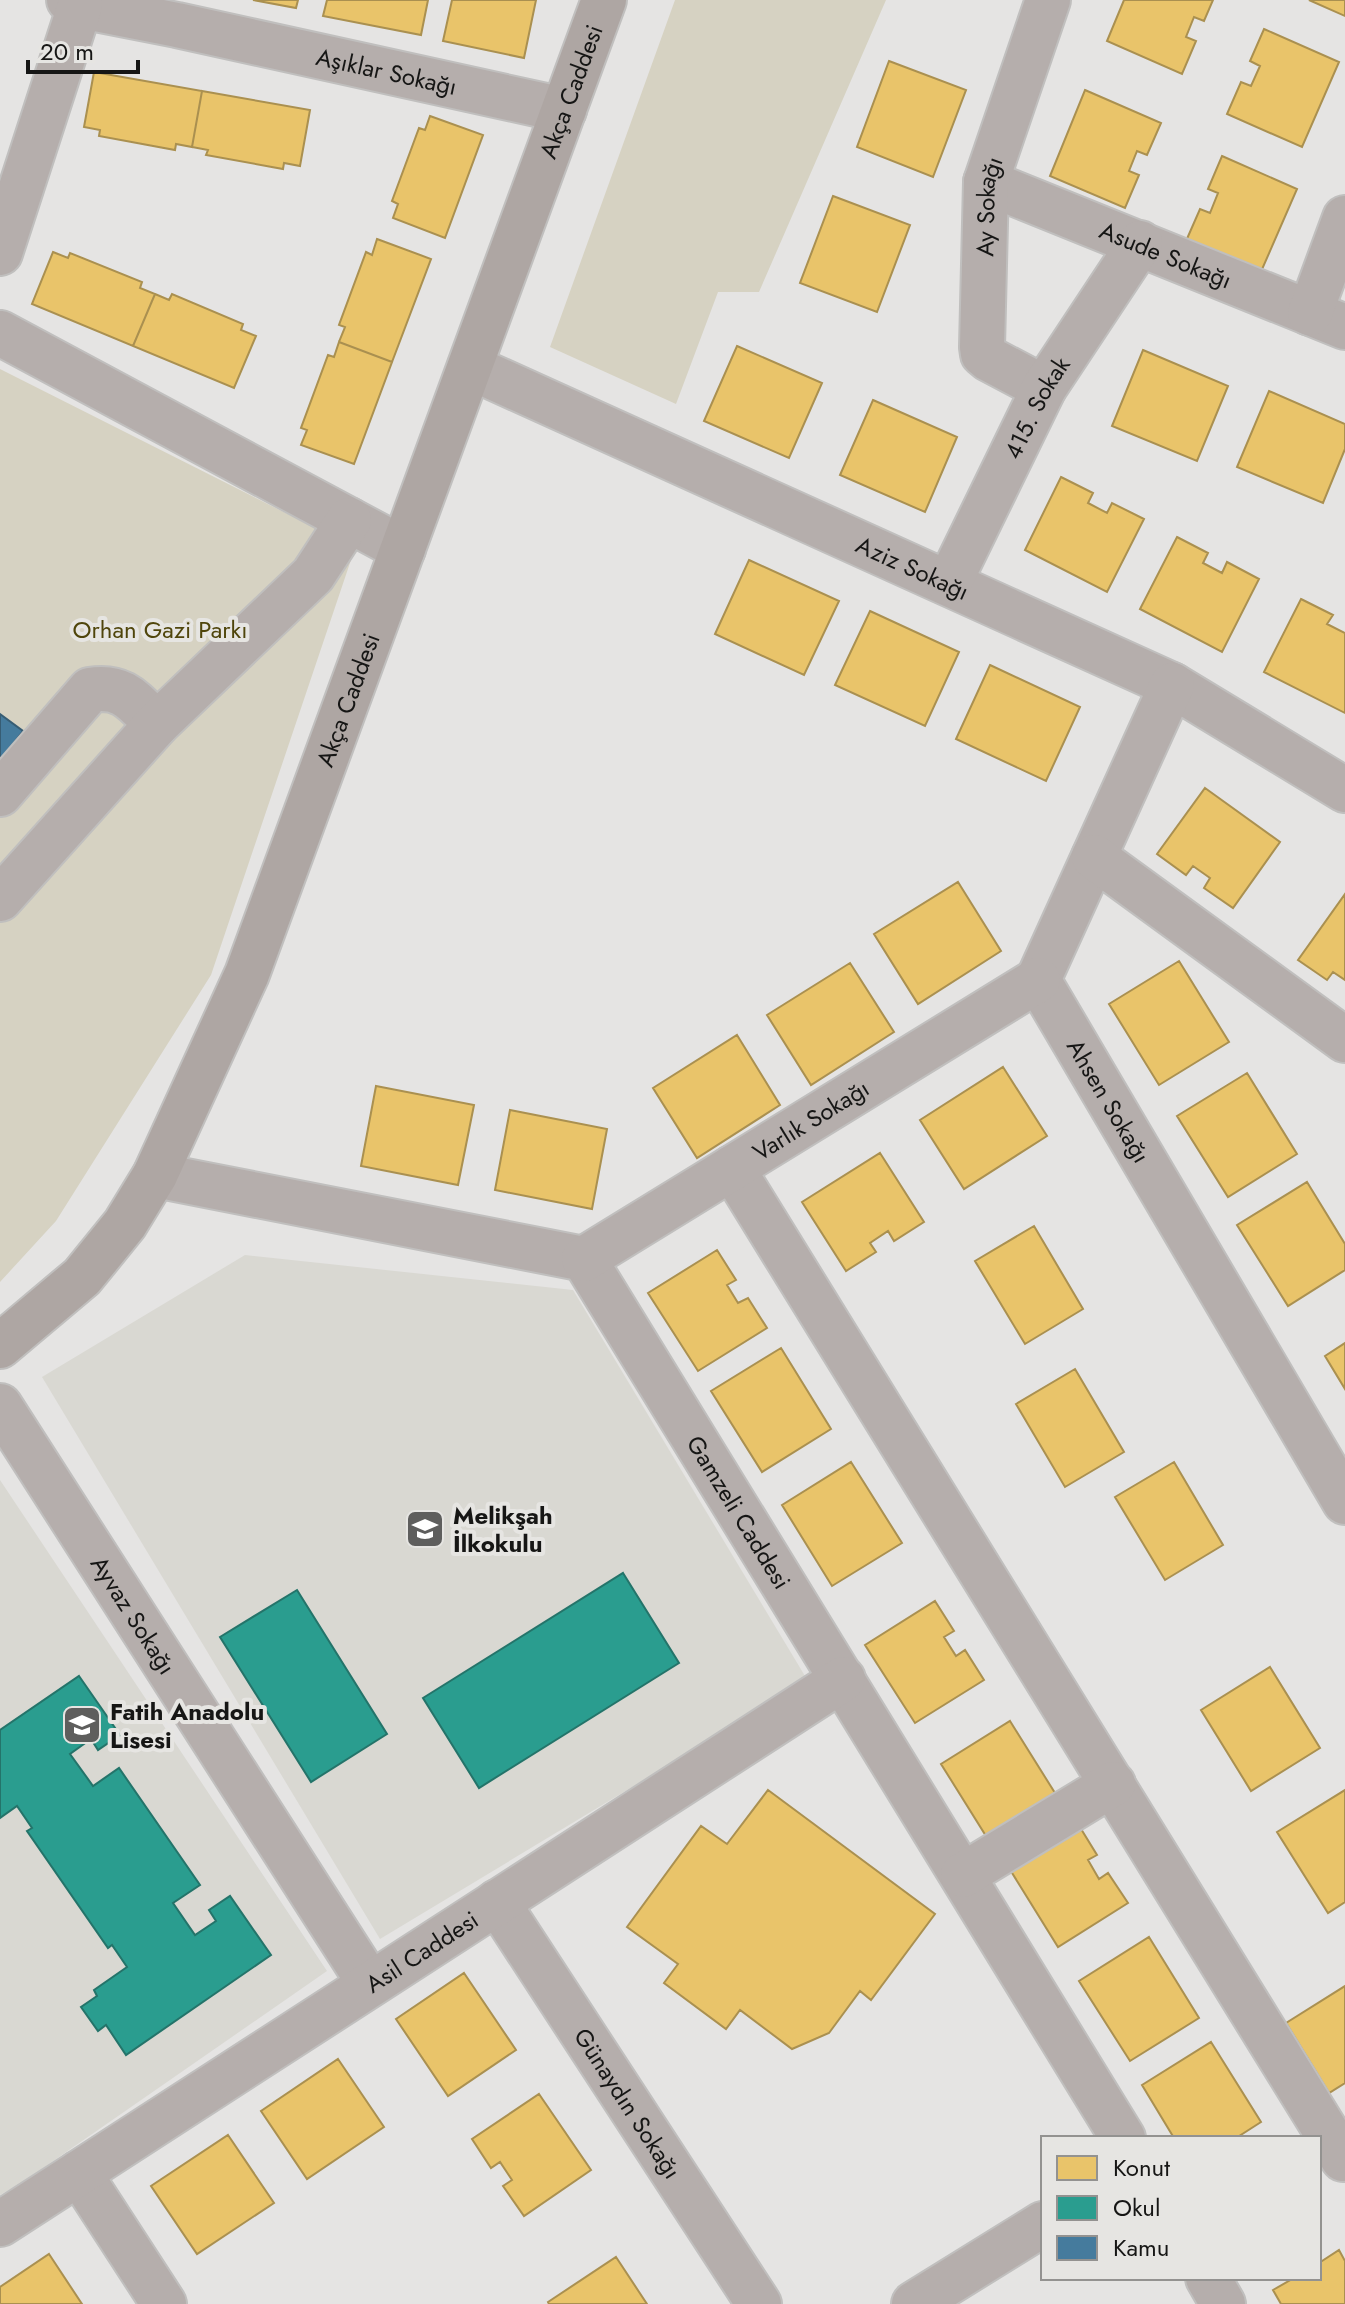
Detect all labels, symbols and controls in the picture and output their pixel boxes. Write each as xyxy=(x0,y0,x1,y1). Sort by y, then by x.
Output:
street label: Akça Caddesi xyxy=(530,20,611,163)
scale bar xyxy=(28,24,138,74)
text: 20 m xyxy=(40,34,94,69)
street label: Aşıklar Sokağı xyxy=(313,39,460,103)
street label: Ay Sokağı xyxy=(967,152,1011,257)
street label: Asude Sokağı xyxy=(1095,212,1237,297)
street label: 415. Sokak xyxy=(995,349,1078,465)
street label: Aziz Sokağı xyxy=(850,527,975,608)
park label: Orhan Gazi Parkı xyxy=(73,612,247,647)
street label: Akça Caddesi xyxy=(307,628,388,771)
street label: Ahsen Sokağı xyxy=(1059,1032,1159,1169)
street label: Varlık Sokağı xyxy=(746,1071,876,1169)
street label: Gamzeli Caddesi xyxy=(679,1428,800,1596)
place label: Melikşah İlkokulu xyxy=(453,1498,553,1561)
school or university icon: Melikşah İlkokulu xyxy=(404,1508,446,1550)
street label: Ayvaz Sokağı xyxy=(83,1549,185,1681)
place label: Fatih Anadolu Lisesi xyxy=(110,1694,264,1757)
school or university icon: Fatih Anadolu Lisesi xyxy=(61,1704,103,1746)
street label: Asil Caddesi xyxy=(358,1902,485,2001)
street label: Günaydın Sokağı xyxy=(566,2021,690,2185)
legend xyxy=(1041,2136,1321,2280)
text: Konut xyxy=(1113,2150,1170,2185)
text: Okul xyxy=(1113,2190,1160,2225)
text: Kamu xyxy=(1113,2230,1169,2265)

